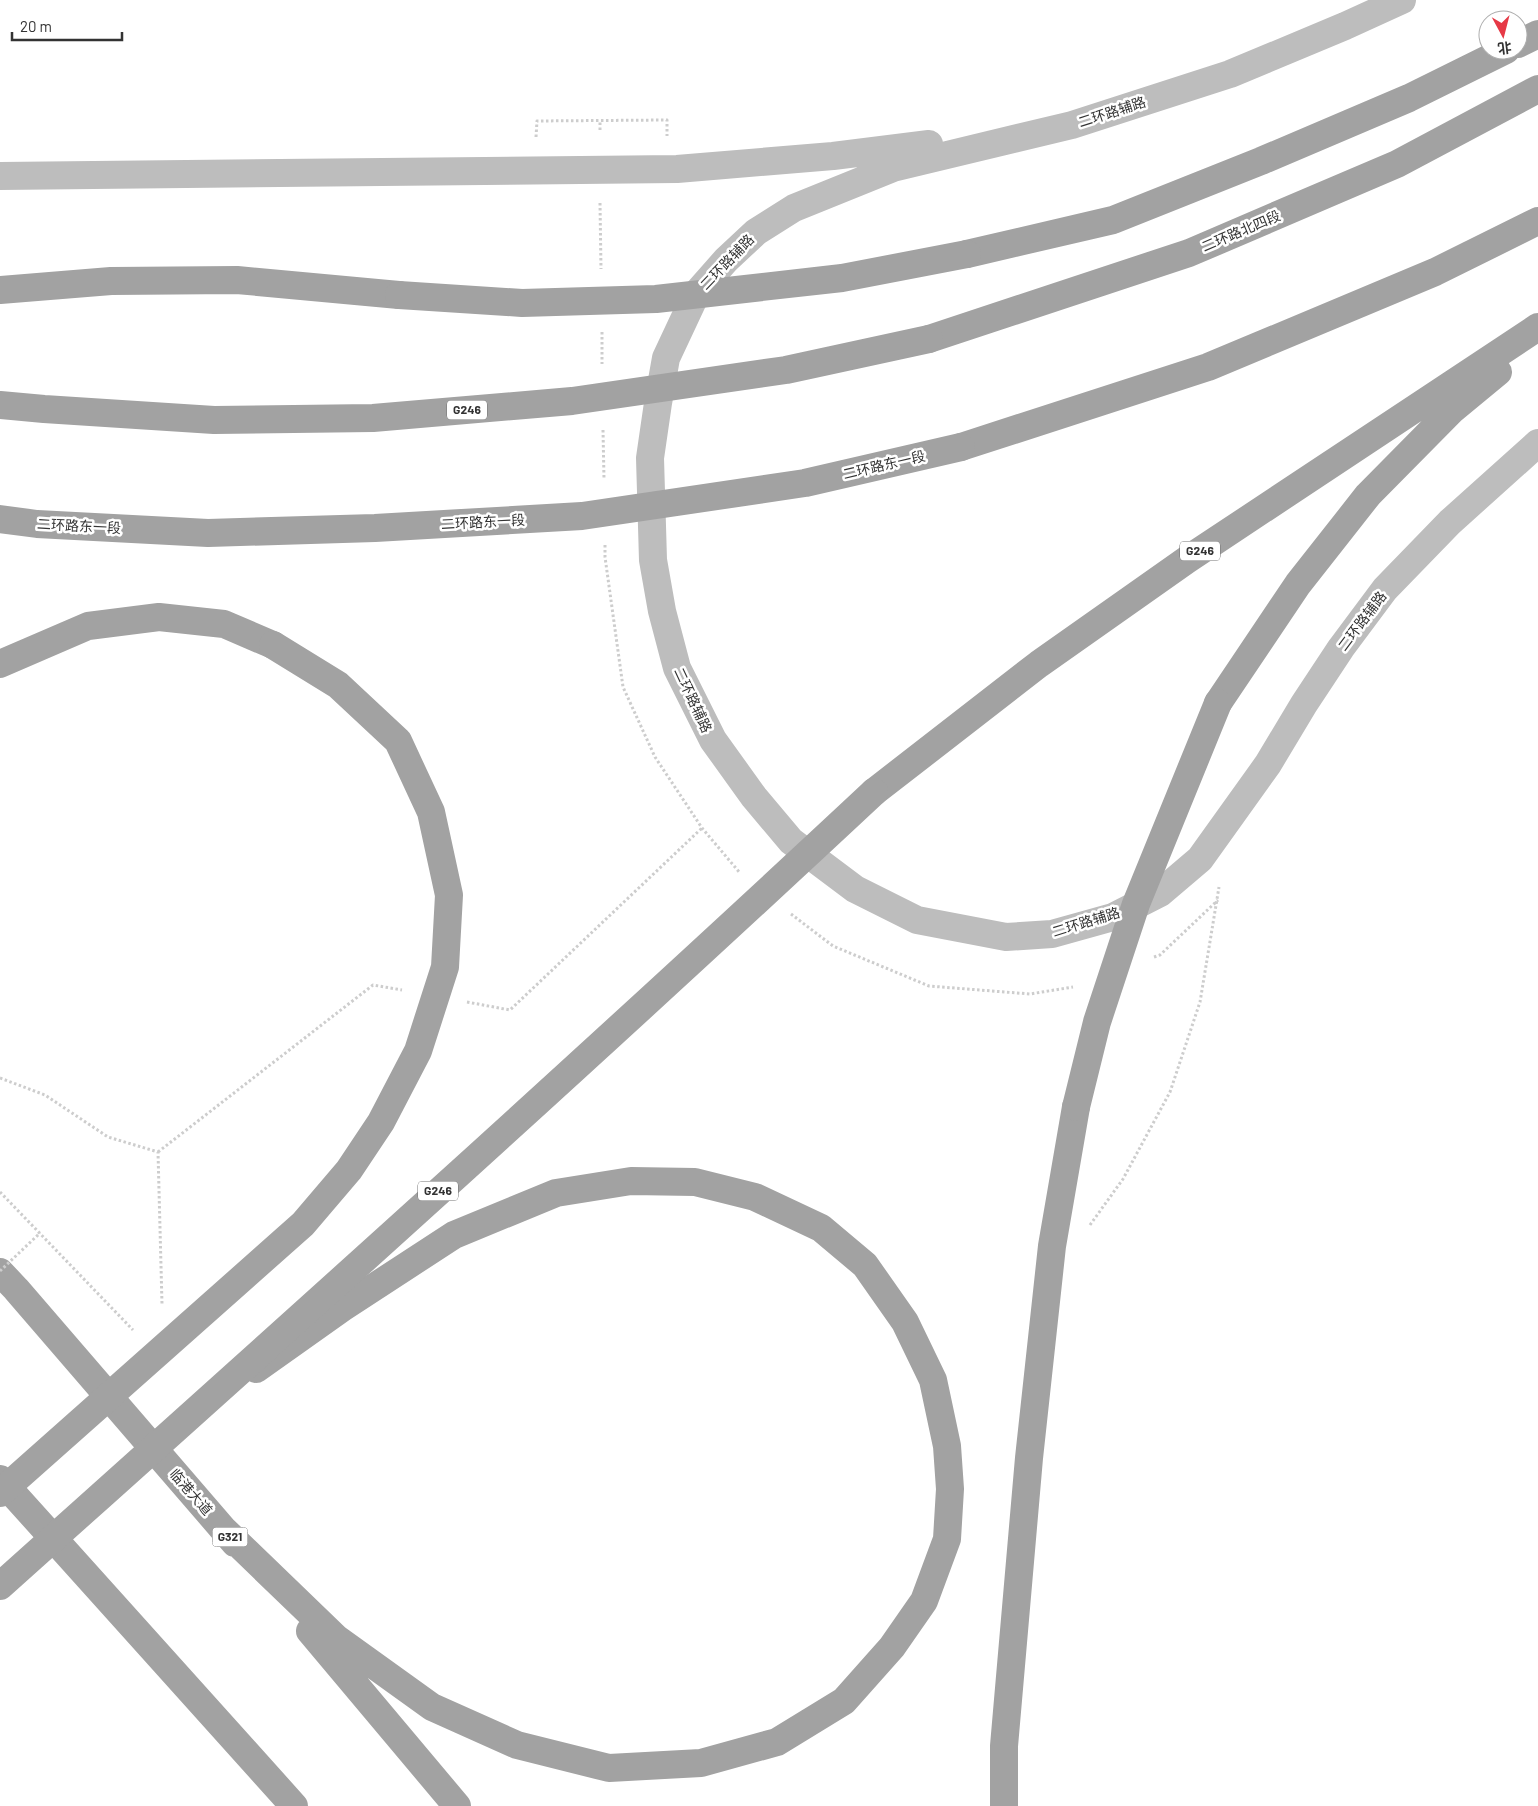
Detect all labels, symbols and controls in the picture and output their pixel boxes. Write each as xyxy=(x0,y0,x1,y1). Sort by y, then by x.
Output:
scale bar xyxy=(12,10,122,42)
north arrow xyxy=(1478,10,1528,60)
text: 20 m xyxy=(20,17,52,35)
text: 北 xyxy=(1497,39,1513,58)
street label: 二环路辅路 xyxy=(1076,93,1148,130)
street label: 二环路北四段 xyxy=(1199,206,1283,255)
street label: 二环路辅路 xyxy=(696,231,757,293)
road number: G246 xyxy=(447,400,487,420)
street label: 二环路东一段 xyxy=(841,447,927,482)
street label: 二环路东一段 xyxy=(441,511,525,532)
street label: 二环路东一段 xyxy=(37,515,121,536)
road number: G246 xyxy=(1180,542,1220,560)
street label: 二环路辅路 xyxy=(1334,588,1389,654)
street label: 二环路辅路 xyxy=(671,664,716,735)
street label: 二环路辅路 xyxy=(1050,903,1122,940)
road number: G246 xyxy=(418,1182,458,1200)
street label: 临港大道 xyxy=(167,1465,216,1518)
road number: G321 xyxy=(212,1528,248,1546)

